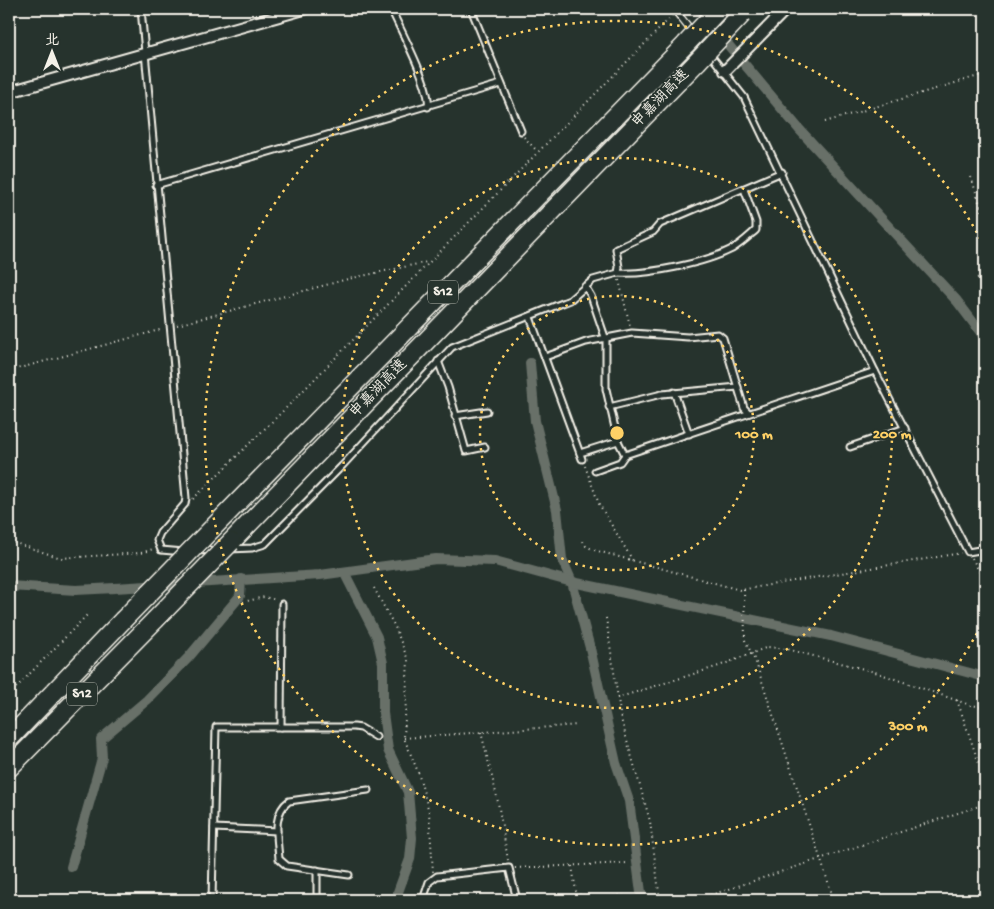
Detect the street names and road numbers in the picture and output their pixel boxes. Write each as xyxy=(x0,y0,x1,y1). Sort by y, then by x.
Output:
street label: 申嘉湖高速 xyxy=(628,65,694,132)
road number: S12 xyxy=(428,280,458,304)
street label: 申嘉湖高速 xyxy=(346,355,412,422)
road number: S12 xyxy=(67,682,97,706)

